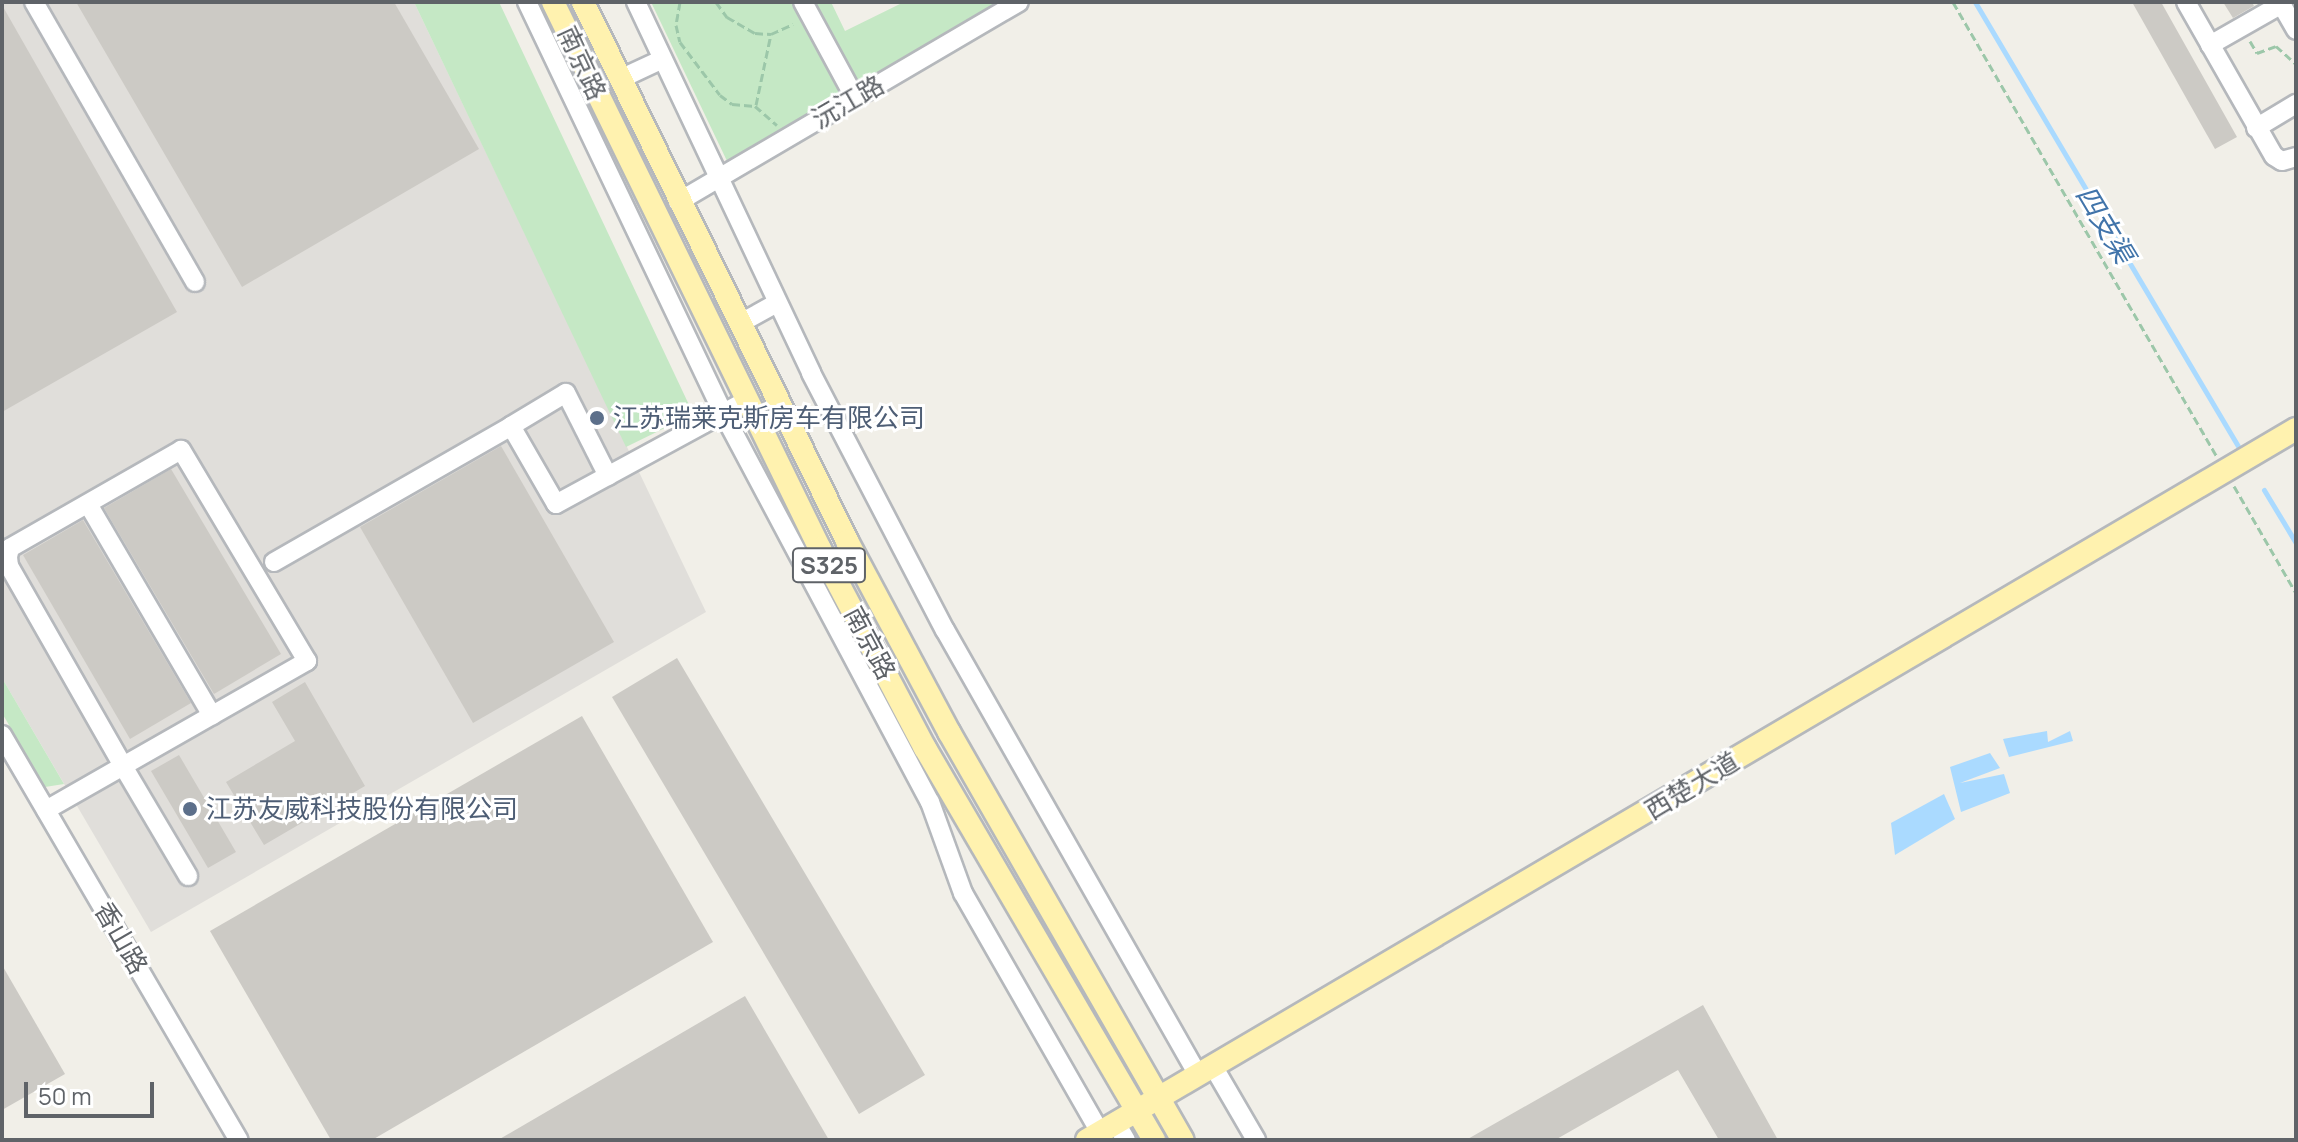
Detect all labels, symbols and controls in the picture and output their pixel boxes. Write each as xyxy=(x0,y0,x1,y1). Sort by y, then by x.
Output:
street label: 南京路 xyxy=(551,21,613,105)
street label: 沅江路 xyxy=(806,69,890,135)
water label: 四支渠 xyxy=(2070,179,2142,269)
place label: 江苏瑞莱克斯房车有限公司 xyxy=(613,402,925,434)
marker: 江苏瑞莱克斯房车有限公司 xyxy=(588,409,606,427)
road number: S325 xyxy=(791,545,867,585)
street label: 南京路 xyxy=(838,601,902,685)
street label: 西楚大道 xyxy=(1639,746,1745,826)
place label: 江苏友威科技股份有限公司 xyxy=(206,793,518,825)
marker: 江苏友威科技股份有限公司 xyxy=(181,800,199,818)
street label: 香山路 xyxy=(88,896,154,980)
scale bar xyxy=(28,1066,158,1116)
text: 50 m xyxy=(38,1079,92,1112)

